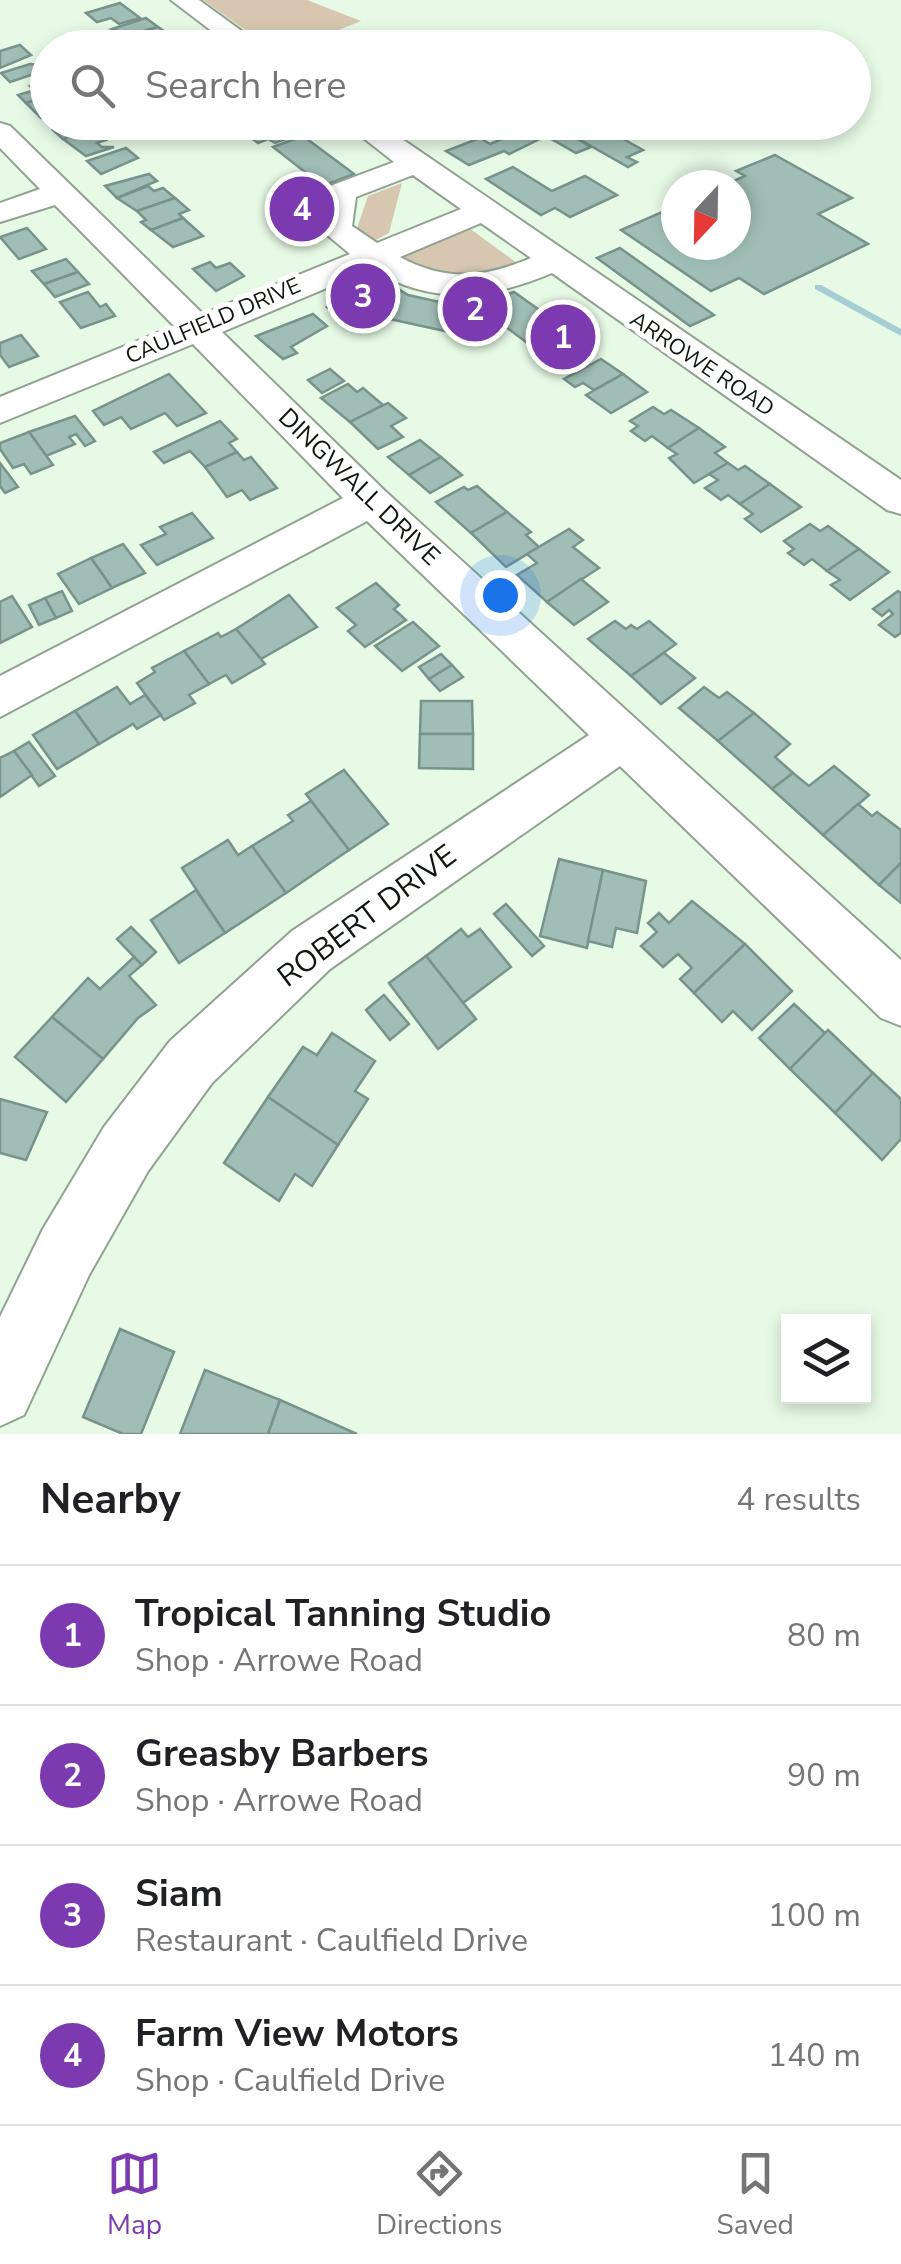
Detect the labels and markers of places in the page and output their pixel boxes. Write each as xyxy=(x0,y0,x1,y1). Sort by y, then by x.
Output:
pin: 4 xyxy=(270,172,334,246)
pin: 3 xyxy=(330,258,396,334)
pin: 2 xyxy=(442,272,508,346)
pin: 1 xyxy=(530,300,596,374)

